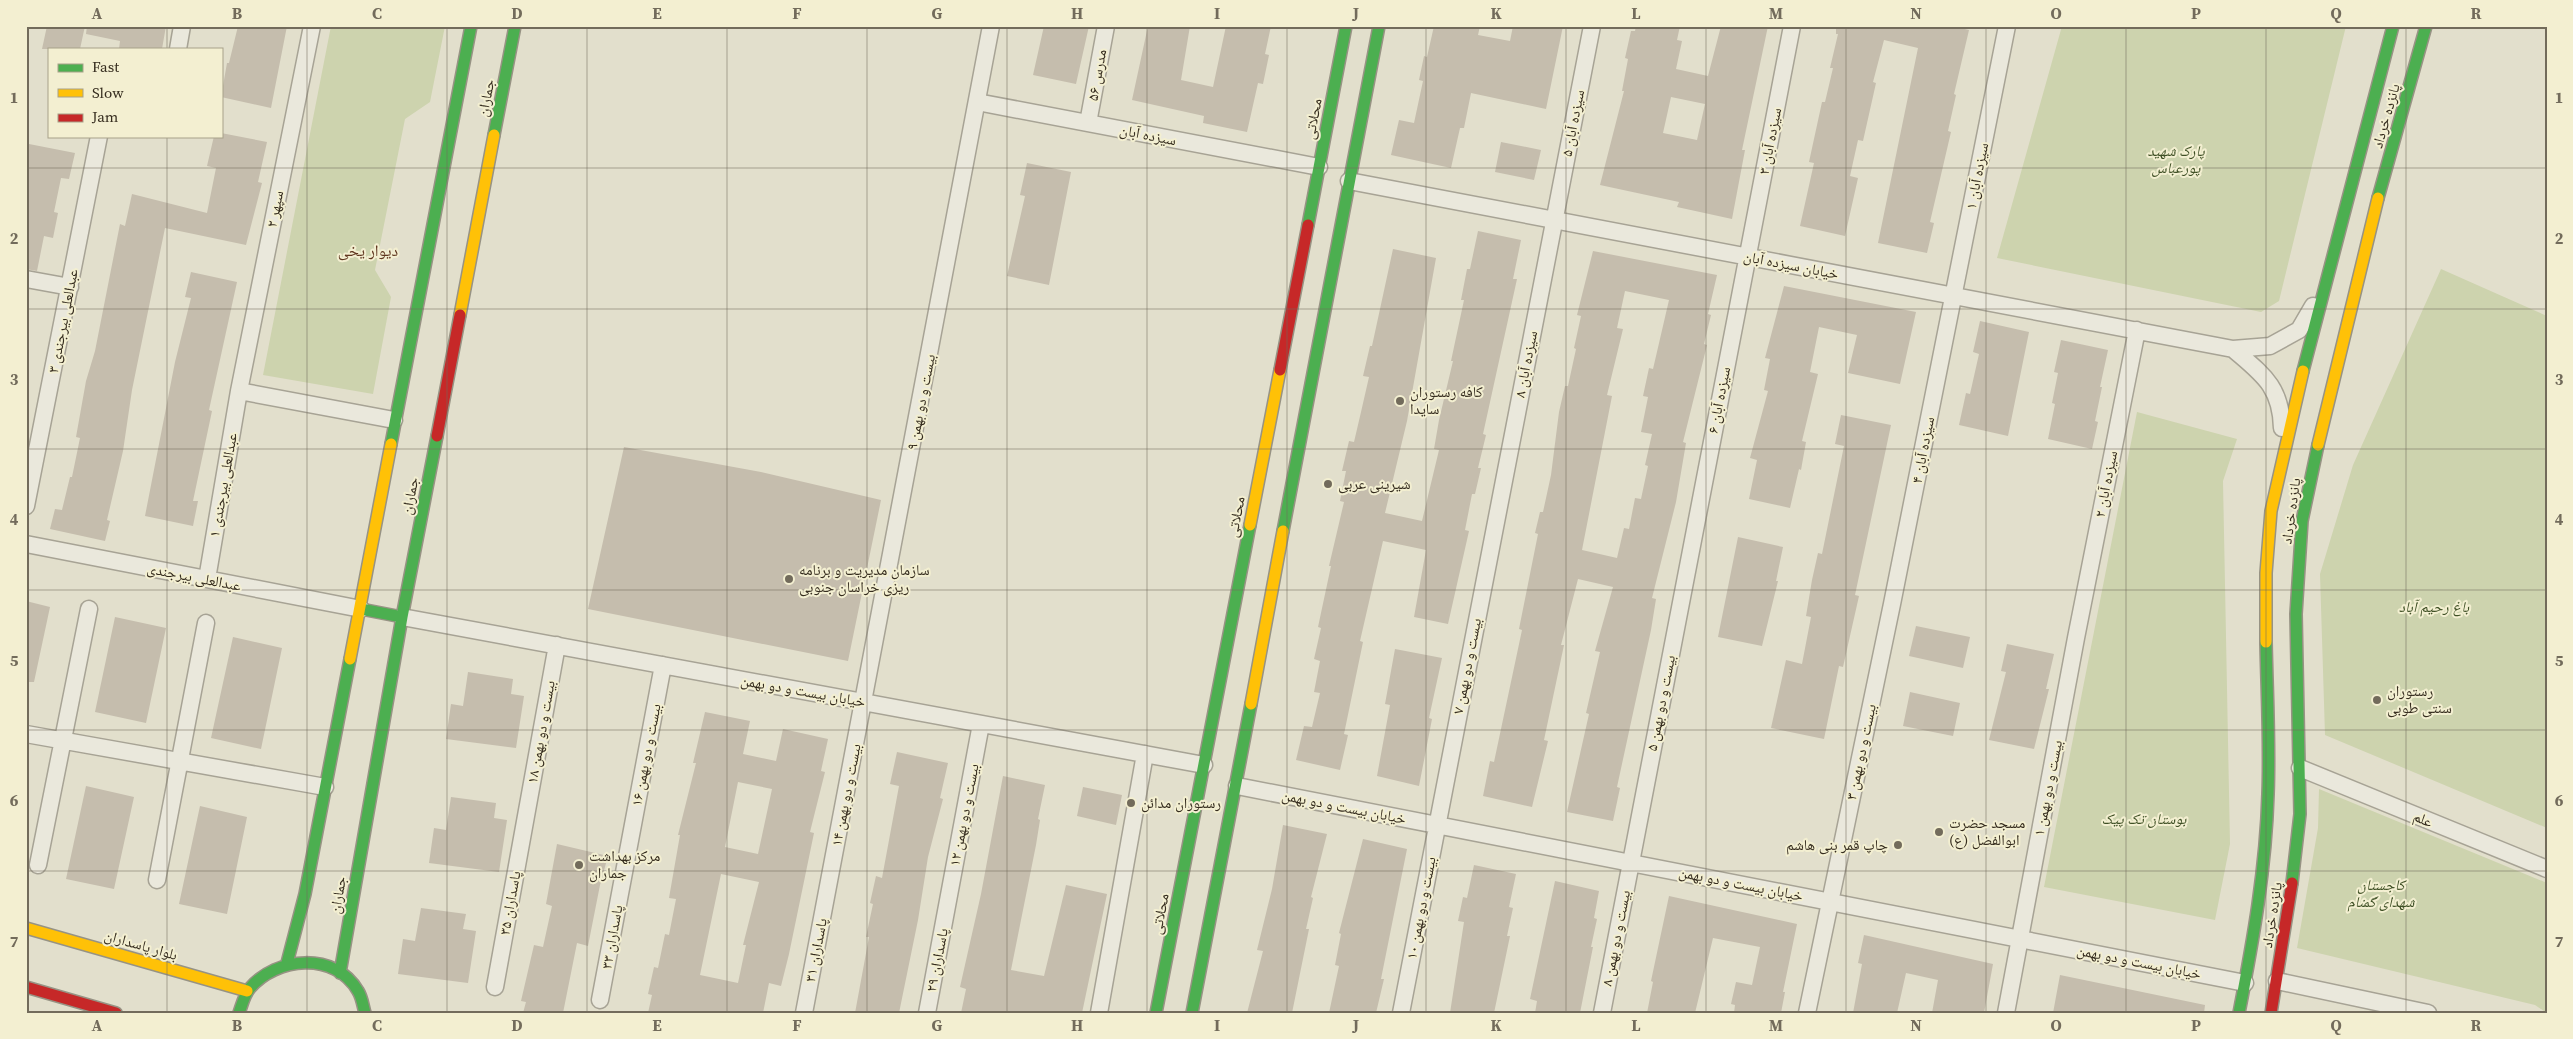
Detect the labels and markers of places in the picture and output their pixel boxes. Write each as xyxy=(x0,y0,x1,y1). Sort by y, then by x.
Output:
place label: کافه رستوران سایدا xyxy=(1410,381,1483,419)
marker: کافه رستوران سایدا xyxy=(1394,395,1406,407)
place label: شیرینی عربی xyxy=(1338,473,1411,494)
marker: شیرینی عربی xyxy=(1322,478,1334,490)
place label: سازمان مدیریت و برنامه ریزی خراسان جنوبی xyxy=(799,559,930,597)
marker: سازمان مدیریت و برنامه ریزی خراسان جنوبی xyxy=(783,573,795,585)
place label: رستوران سنتی طوبی xyxy=(2387,680,2452,718)
marker: رستوران سنتی طوبی xyxy=(2371,694,2383,706)
place label: رستوران مدائن xyxy=(1141,792,1221,813)
marker: رستوران مدائن xyxy=(1125,797,1137,809)
place label: مسجد حضرت ابوالفضل (ع) xyxy=(1949,812,2025,850)
marker: مسجد حضرت ابوالفضل (ع) xyxy=(1933,826,1945,838)
place label: چاپ قمر بنی هاشم xyxy=(1786,834,1888,855)
marker: چاپ قمر بنی هاشم xyxy=(1892,839,1904,851)
place label: مرکز بهداشت جماران xyxy=(589,845,660,883)
marker: مرکز بهداشت جماران xyxy=(573,859,585,871)

